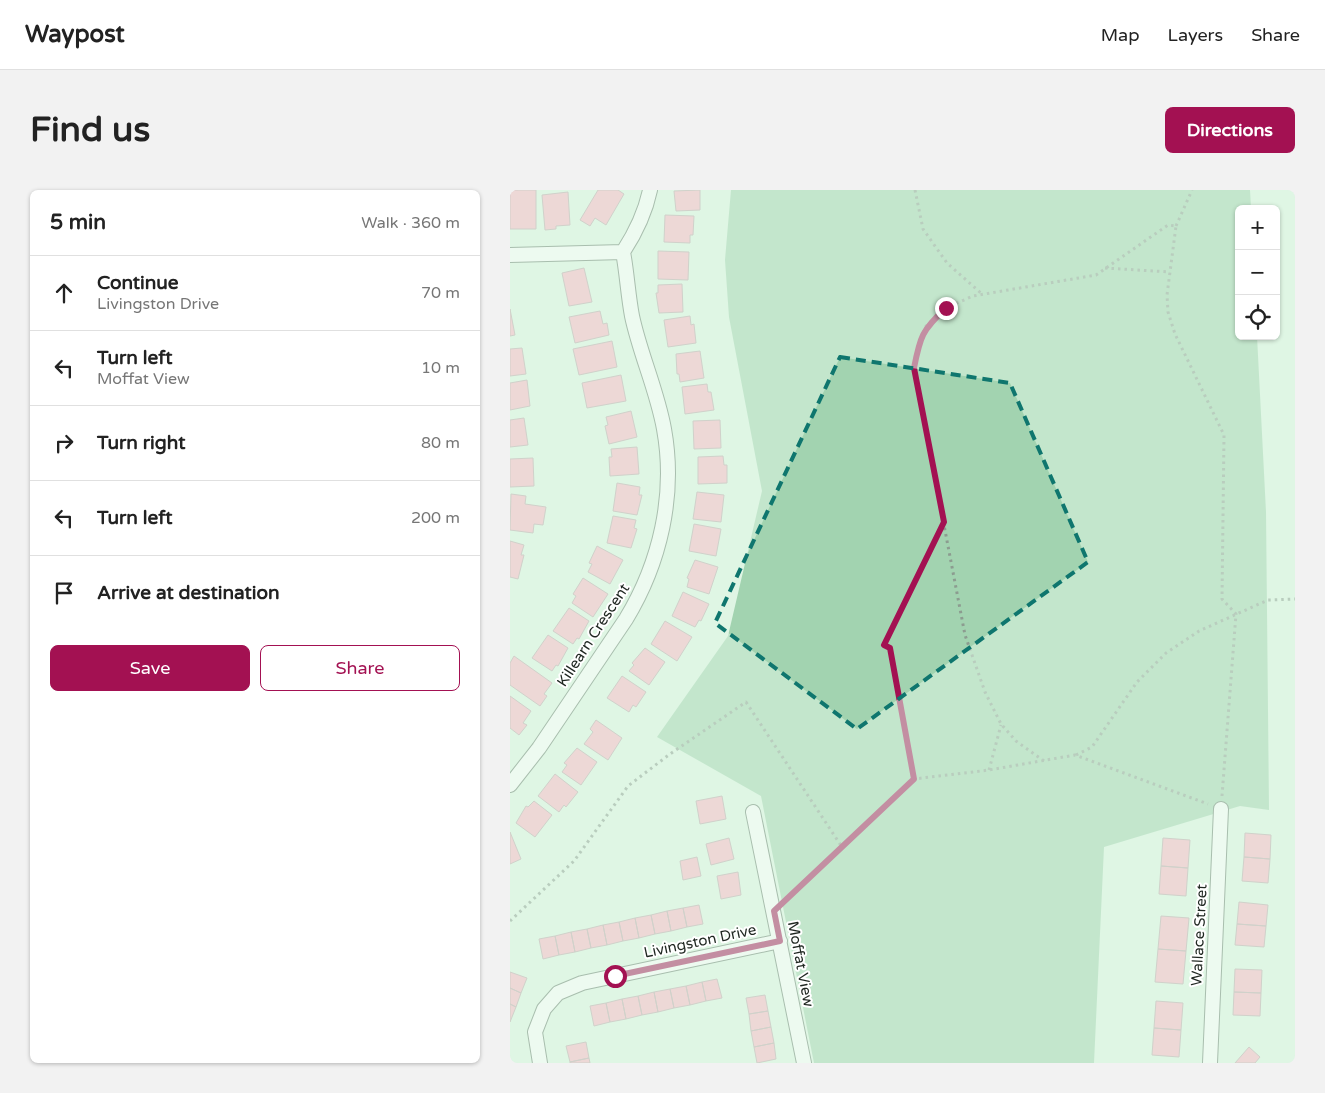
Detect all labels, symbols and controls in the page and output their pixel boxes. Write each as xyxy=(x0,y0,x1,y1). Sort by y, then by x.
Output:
text: Waypost xyxy=(25,20,125,49)
text: Map xyxy=(1101,24,1140,46)
text: Layers xyxy=(1168,24,1223,46)
text: Share xyxy=(1251,24,1300,46)
button: Directions xyxy=(1165,107,1295,153)
text: Find us xyxy=(30,109,150,151)
map controls xyxy=(1235,205,1280,340)
button: + xyxy=(1235,205,1280,250)
text: 5 min xyxy=(50,210,106,235)
text: Walk · 360 m xyxy=(361,213,460,233)
button: − xyxy=(1235,250,1280,295)
text: Continue xyxy=(97,272,179,294)
icon: ahead xyxy=(50,279,78,307)
text: 70 m xyxy=(421,283,460,303)
text: Livingston Drive xyxy=(97,294,219,314)
button: locate xyxy=(1235,295,1280,340)
route end xyxy=(935,297,958,320)
text: Turn left xyxy=(97,347,173,369)
icon: left xyxy=(50,354,78,382)
text: 10 m xyxy=(421,358,460,378)
text: Moffat View xyxy=(97,369,190,389)
icon: right xyxy=(50,429,78,457)
text: Turn right xyxy=(97,432,185,454)
text: 80 m xyxy=(421,433,460,453)
icon: left xyxy=(50,504,78,532)
text: Turn left xyxy=(97,507,173,529)
text: 200 m xyxy=(411,508,460,528)
icon: arrive xyxy=(50,579,78,607)
street label: Killearn Crescent xyxy=(553,580,633,690)
text: Arrive at destination xyxy=(97,582,280,604)
button: Save xyxy=(50,645,250,691)
button: Share xyxy=(260,645,460,691)
street label: Wallace Street xyxy=(1187,883,1211,986)
street label: Livingston Drive xyxy=(642,920,758,962)
street label: Moffat View xyxy=(784,920,818,1008)
route start xyxy=(604,965,627,988)

